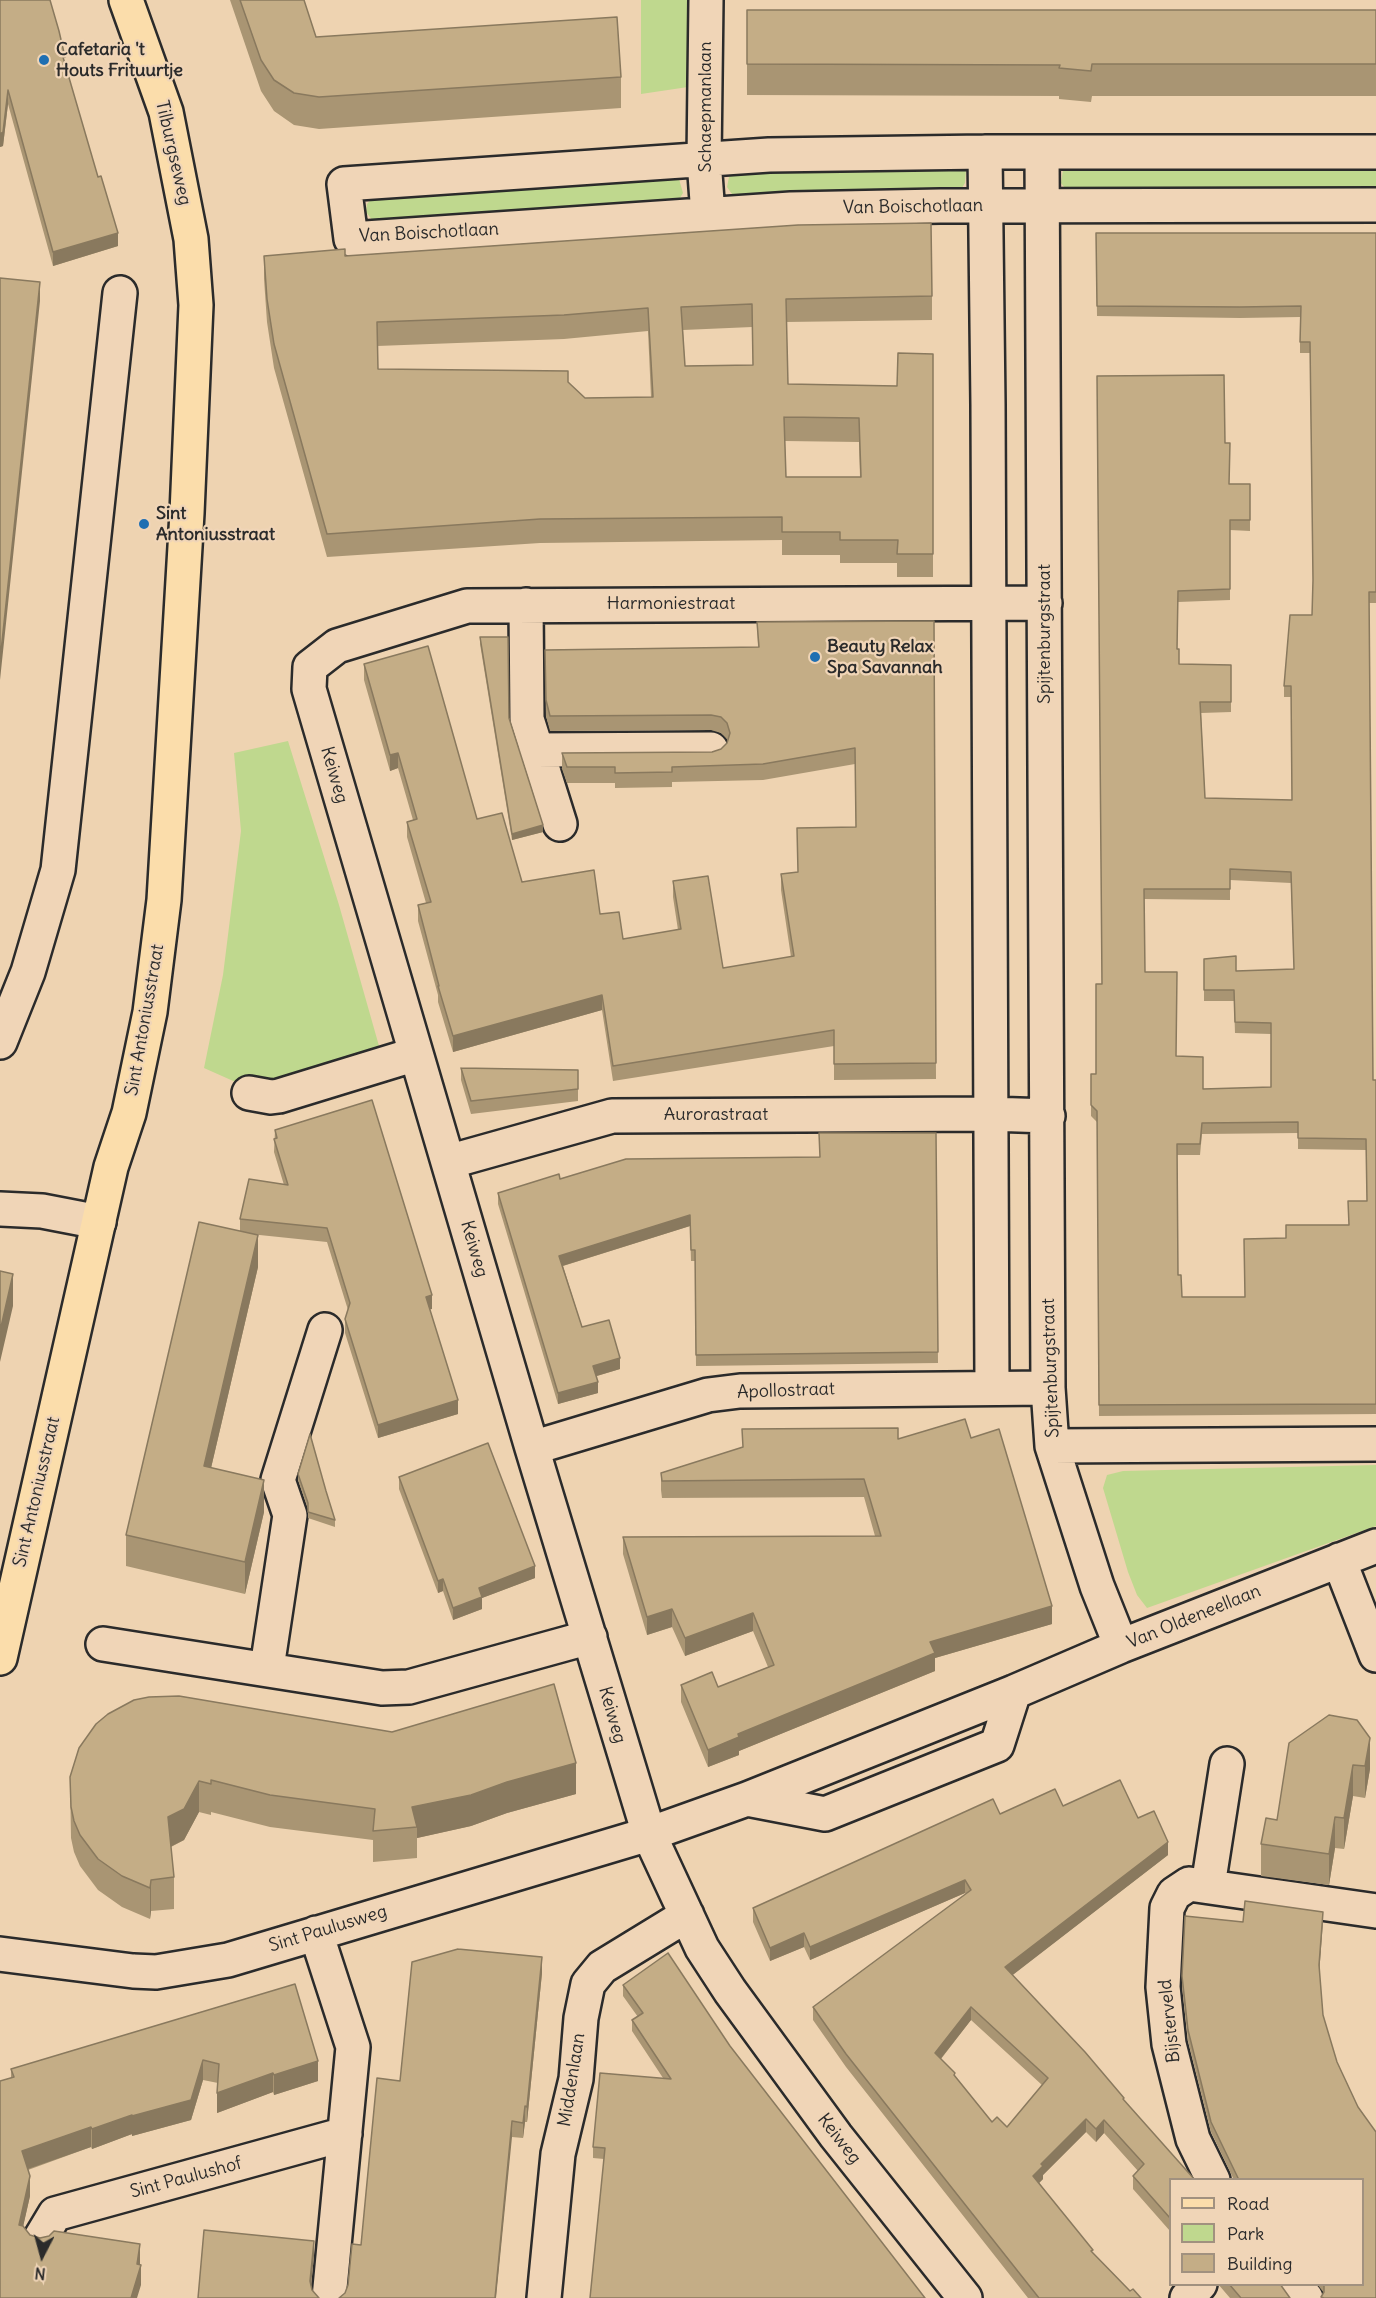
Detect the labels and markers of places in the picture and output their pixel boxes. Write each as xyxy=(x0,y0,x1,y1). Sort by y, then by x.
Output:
place label: Cafetaria 't Houts Frituurtje xyxy=(56,39,183,82)
marker: Cafetaria 't Houts Frituurtje xyxy=(37,53,51,67)
place label: Sint Antoniusstraat xyxy=(156,503,275,546)
marker: Sint Antoniusstraat xyxy=(137,517,151,531)
place label: Beauty Relax Spa Savannah xyxy=(827,636,943,678)
marker: Beauty Relax Spa Savannah xyxy=(808,650,822,664)

